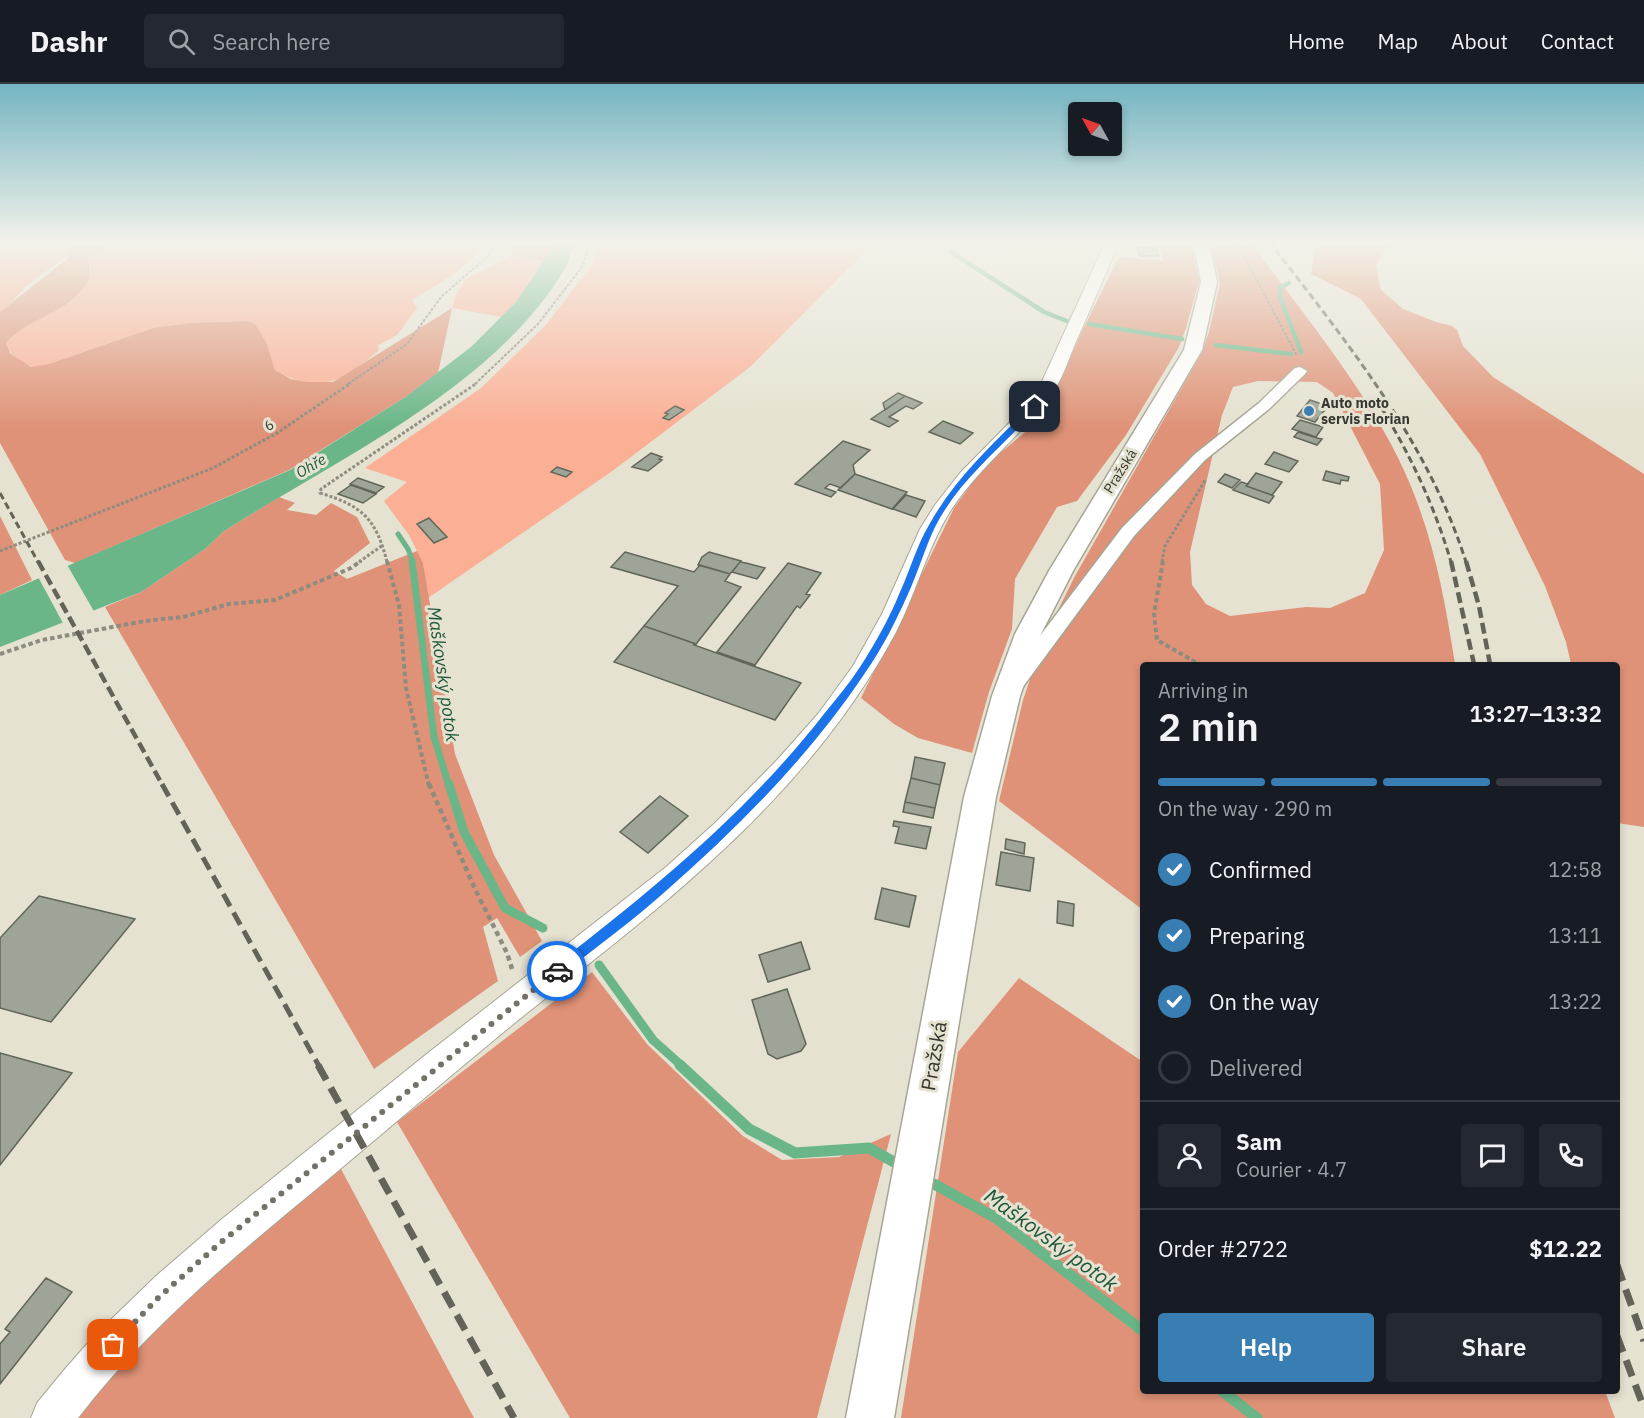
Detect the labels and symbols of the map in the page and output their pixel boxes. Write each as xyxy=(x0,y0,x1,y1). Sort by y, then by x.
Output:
north arrow xyxy=(1068,102,1122,156)
pin xyxy=(1009,381,1060,432)
place label: Auto moto servis Florian xyxy=(1321,394,1410,428)
marker: Auto moto servis Florian xyxy=(1302,404,1316,418)
street label: 6 xyxy=(261,415,277,435)
street label: Pražská xyxy=(1099,445,1141,497)
water label: Ohře xyxy=(292,449,330,482)
water label: Maškovský potok xyxy=(423,605,464,744)
courier xyxy=(527,941,587,1001)
street label: Pražská xyxy=(914,1019,953,1093)
water label: Maškovský potok xyxy=(979,1181,1125,1298)
pin xyxy=(87,1319,138,1370)

